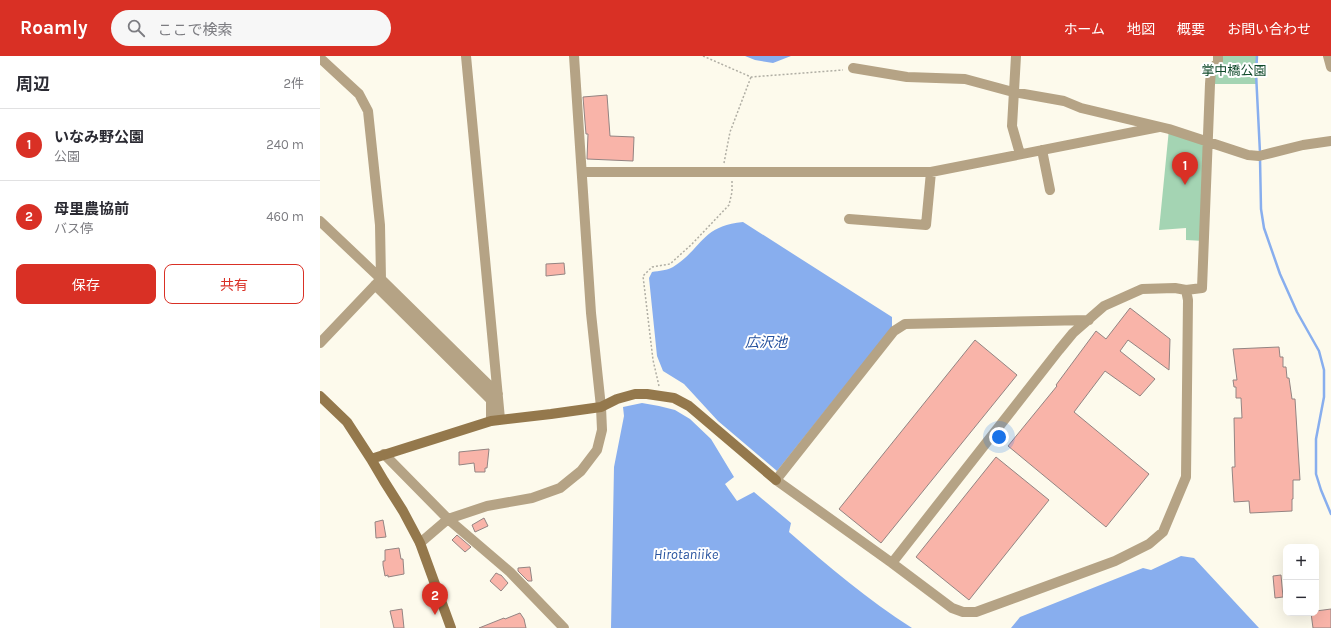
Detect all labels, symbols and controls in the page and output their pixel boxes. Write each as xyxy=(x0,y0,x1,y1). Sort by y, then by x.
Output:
search box xyxy=(111,10,391,46)
text: Roamly xyxy=(20,17,87,39)
icon: search xyxy=(125,17,147,39)
text: ここで検索 xyxy=(157,21,233,39)
text: ホーム xyxy=(1063,21,1105,38)
text: 地図 xyxy=(1127,21,1155,38)
text: 概要 xyxy=(1177,21,1205,38)
text: お問い合わせ xyxy=(1227,21,1311,38)
park label: 掌中橋公園 xyxy=(1201,63,1267,78)
text: 周辺 xyxy=(16,74,50,94)
text: 2件 xyxy=(283,76,304,91)
text: いなみ野公園 xyxy=(54,128,144,146)
text: 1 xyxy=(27,137,31,152)
text: 240 m xyxy=(266,137,304,152)
text: 公園 xyxy=(54,149,80,164)
pin: 1 xyxy=(1172,152,1198,185)
text: 母里農協前 xyxy=(54,200,129,218)
text: 2 xyxy=(25,209,33,224)
text: 460 m xyxy=(266,209,304,224)
text: バス停 xyxy=(54,221,93,236)
button: 保存 xyxy=(16,264,156,304)
button: 共有 xyxy=(164,264,304,304)
water label: 広沢池 xyxy=(745,334,789,351)
your location xyxy=(989,427,1009,447)
map controls xyxy=(1283,544,1319,616)
button: + xyxy=(1283,544,1319,580)
water label: Hirotaniike xyxy=(654,546,719,563)
button: − xyxy=(1283,580,1319,616)
pin: 2 xyxy=(422,582,448,615)

